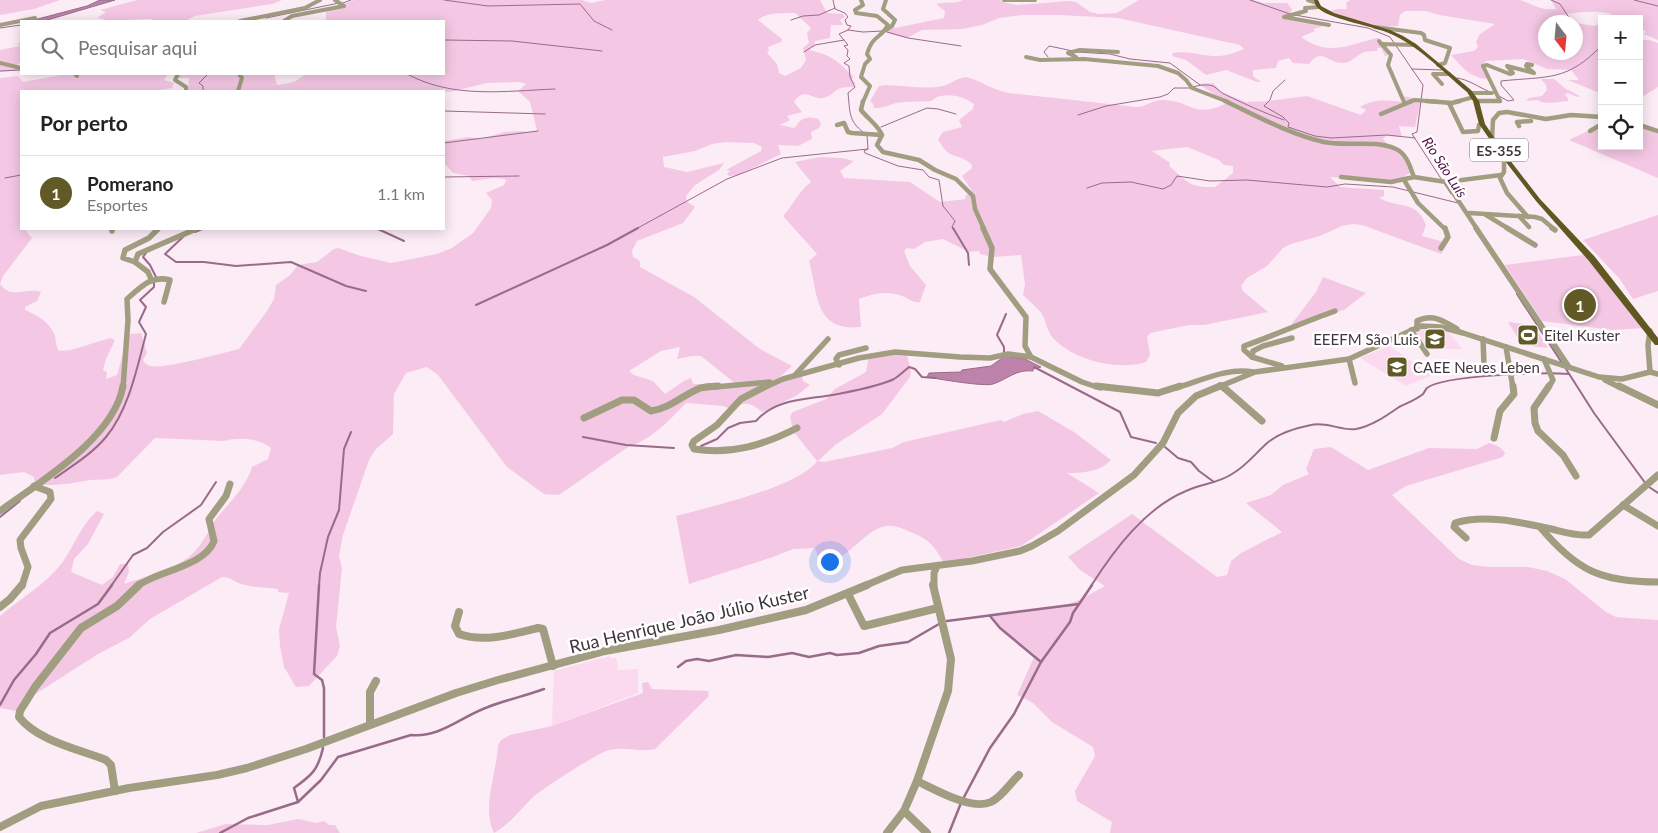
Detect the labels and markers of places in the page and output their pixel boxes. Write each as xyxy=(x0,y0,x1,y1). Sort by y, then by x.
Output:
pin: 1 xyxy=(1564,286,1596,324)
sports icon: Eitel Kuster xyxy=(1516,323,1540,347)
place label: Eitel Kuster xyxy=(1544,326,1621,344)
school or university icon: EEEFM São Luis xyxy=(1423,327,1447,351)
place label: EEEFM São Luis xyxy=(1313,330,1419,348)
school or university icon: CAEE Neues Leben xyxy=(1385,355,1409,379)
place label: CAEE Neues Leben xyxy=(1413,358,1540,376)

